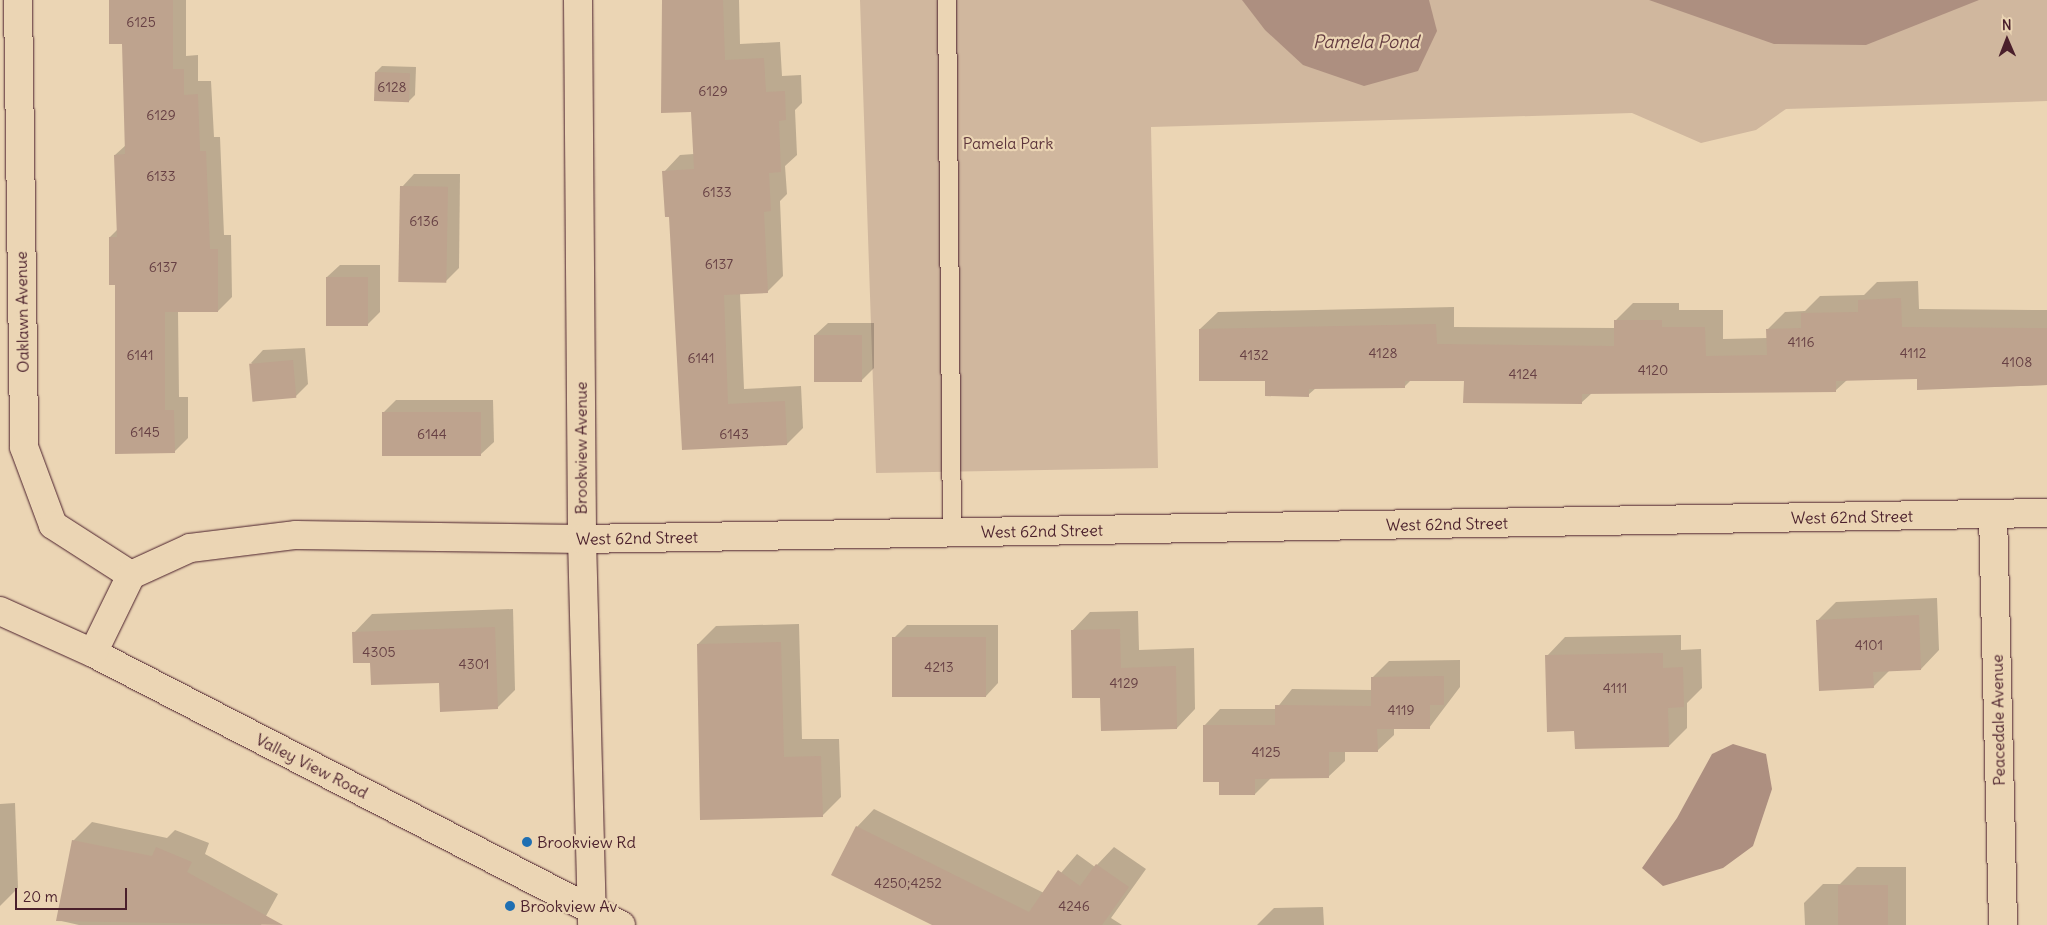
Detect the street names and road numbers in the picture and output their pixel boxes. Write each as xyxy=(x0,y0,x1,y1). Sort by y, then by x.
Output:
street label: Oaklawn Avenue xyxy=(11,251,33,373)
street label: Brookview Avenue xyxy=(571,382,591,514)
street label: West 62nd Street xyxy=(1791,506,1913,528)
street label: West 62nd Street xyxy=(1386,513,1508,535)
street label: West 62nd Street xyxy=(981,520,1103,542)
street label: West 62nd Street xyxy=(576,527,698,549)
street label: Peacedale Avenue xyxy=(1987,654,2009,786)
street label: Valley View Road xyxy=(253,729,371,803)

